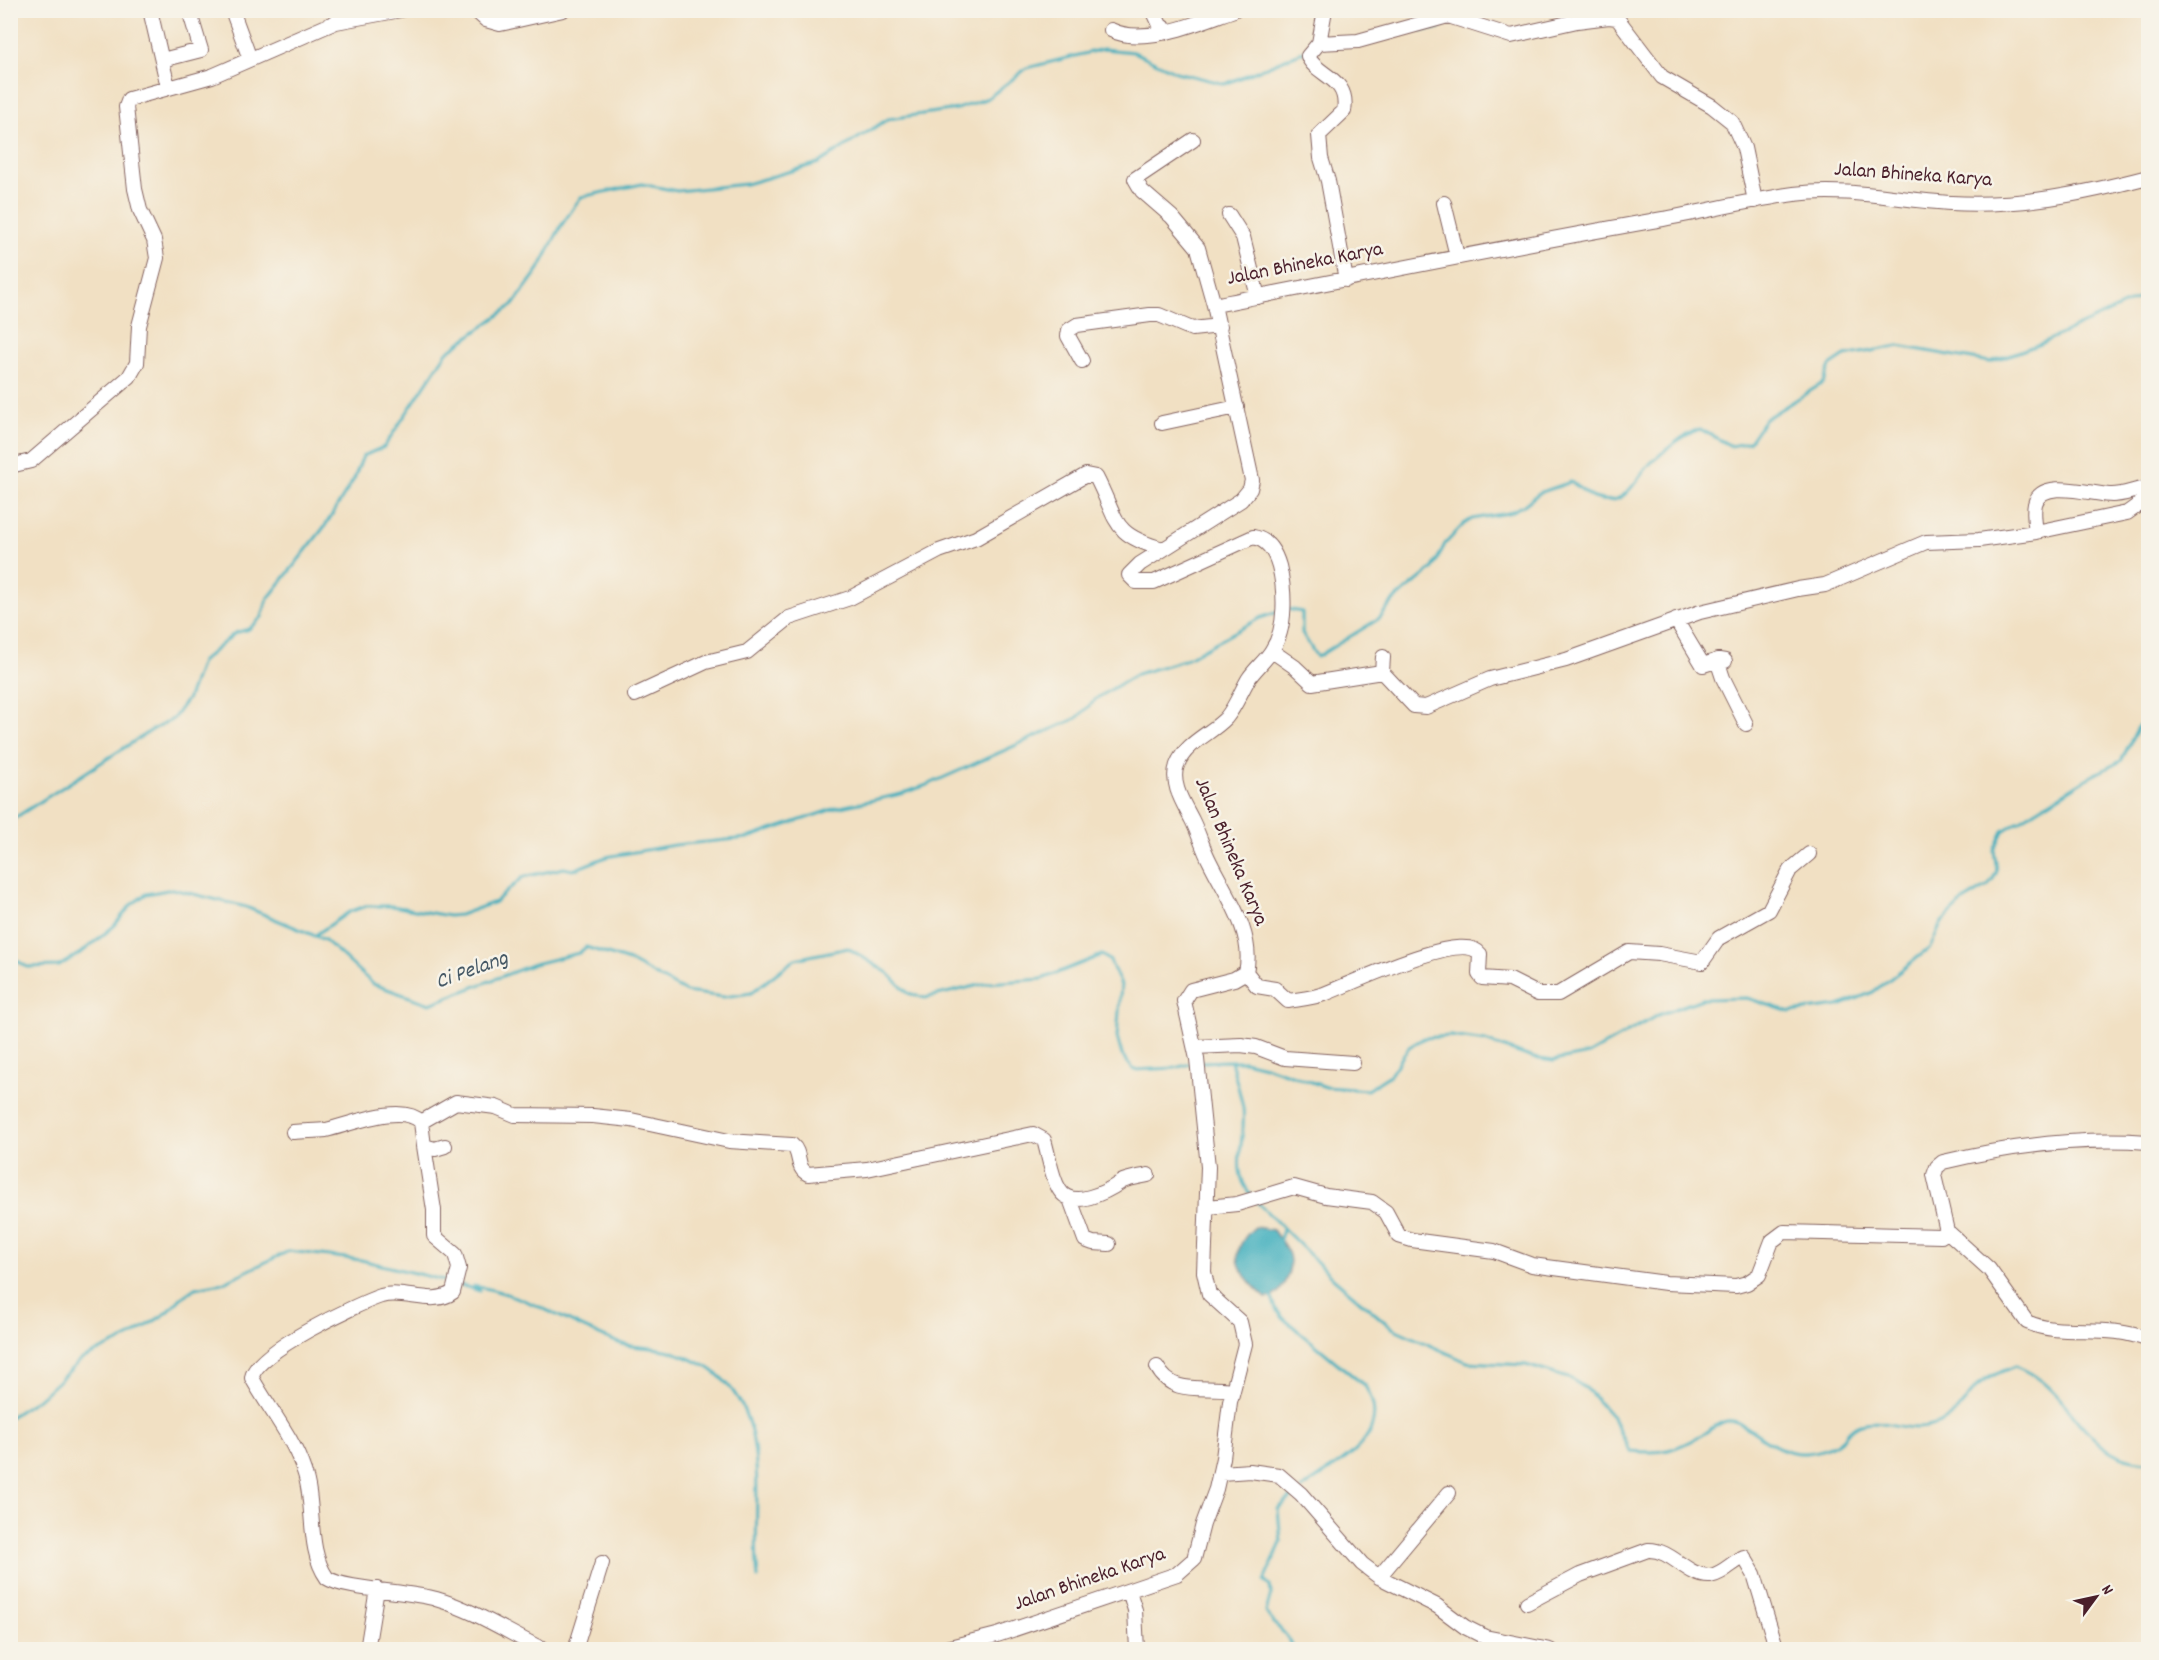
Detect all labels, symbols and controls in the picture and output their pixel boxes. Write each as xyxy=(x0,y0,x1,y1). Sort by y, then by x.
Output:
street label: Jalan Bhineka Karya xyxy=(1833,156,1994,197)
street label: Jalan Bhineka Karya xyxy=(1225,235,1387,295)
street label: Jalan Bhineka Karya xyxy=(1185,773,1275,932)
water label: Ci Pelang xyxy=(431,943,514,998)
street label: Jalan Bhineka Karya xyxy=(1010,1540,1171,1620)
north arrow xyxy=(2066,1567,2126,1627)
text: N xyxy=(2095,1581,2118,1600)

